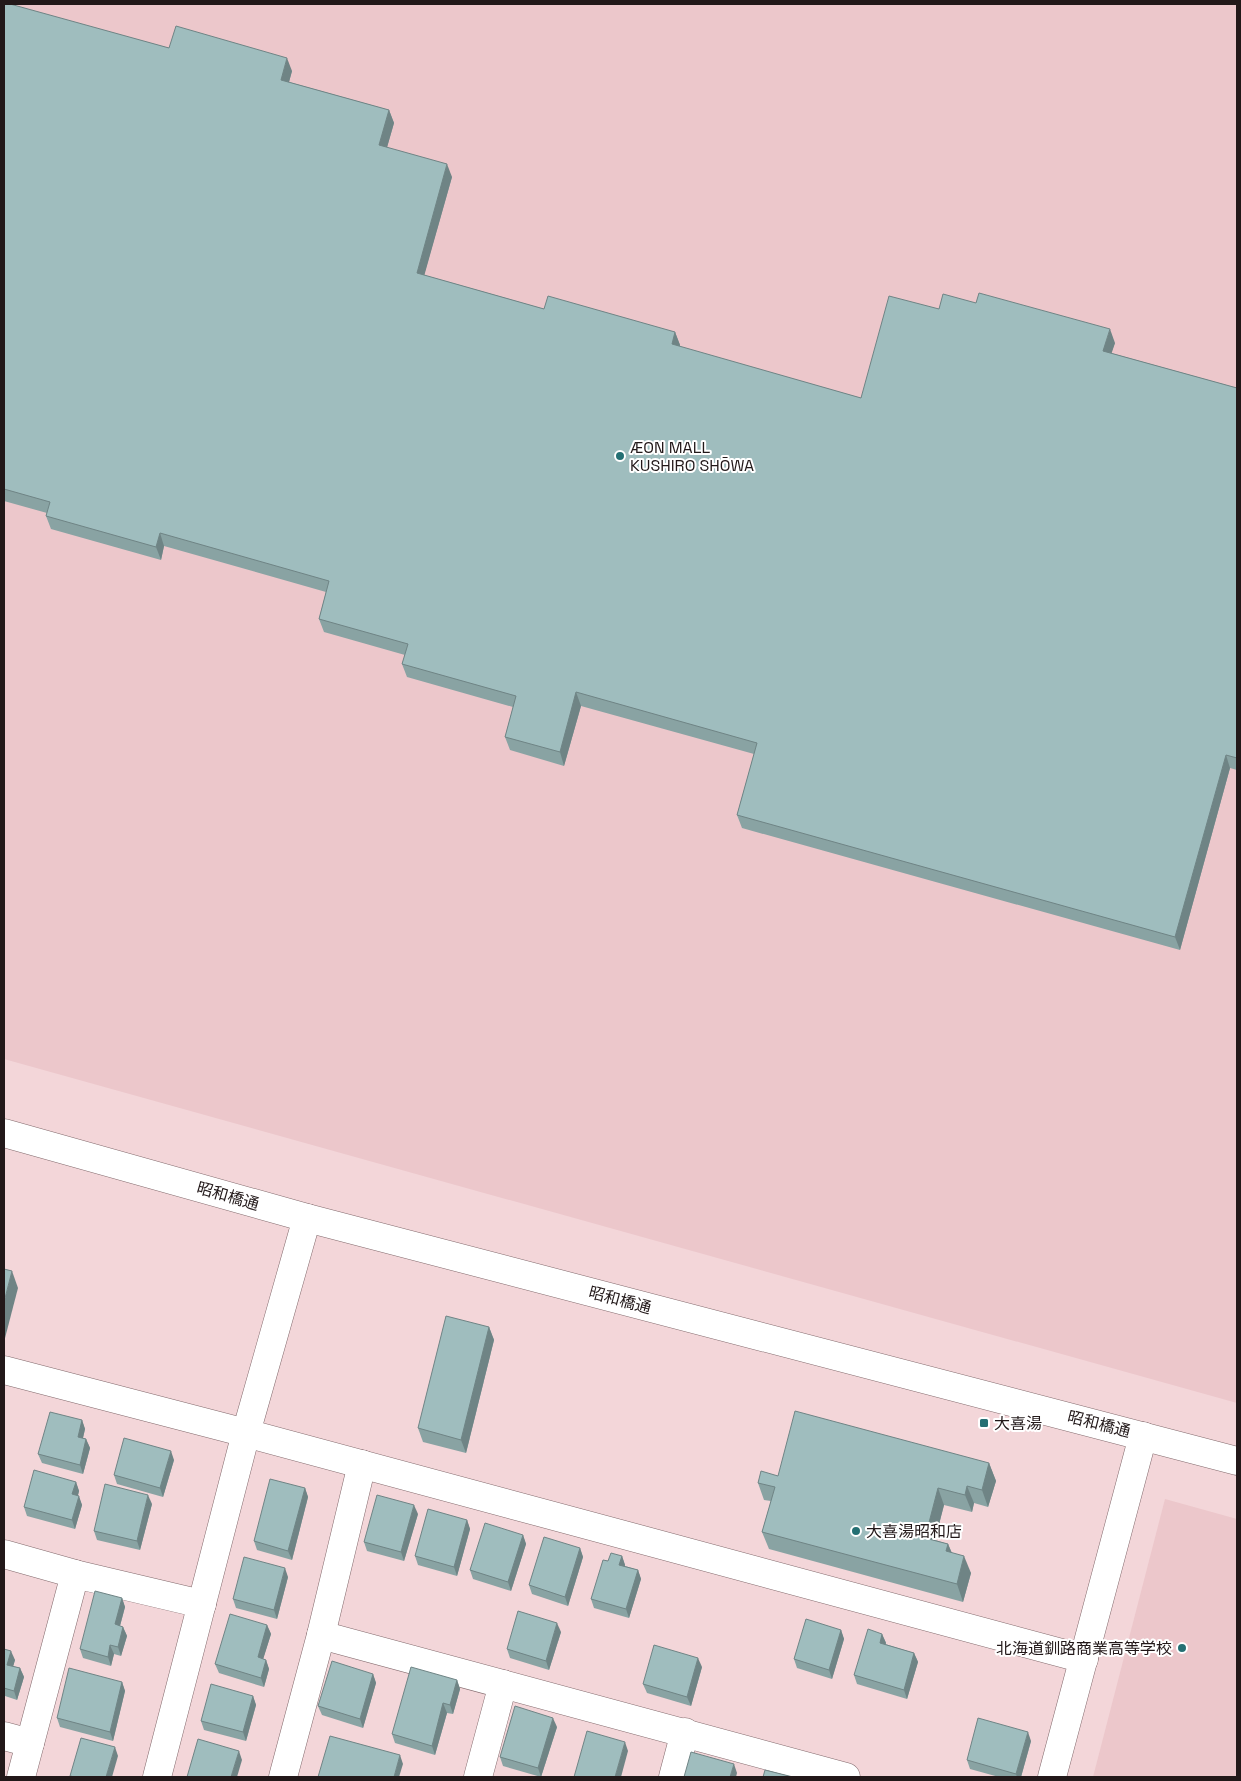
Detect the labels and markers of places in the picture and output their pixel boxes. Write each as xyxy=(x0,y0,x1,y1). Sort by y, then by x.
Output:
place label: ÆON MALL KUSHIRO SHŌWA xyxy=(630,437,754,476)
marker: ÆON MALL KUSHIRO SHŌWA xyxy=(614,450,626,462)
place label: 大喜湯 xyxy=(994,1413,1042,1434)
marker: 大喜湯 xyxy=(978,1417,990,1429)
place label: 大喜湯昭和店 xyxy=(866,1521,962,1542)
marker: 大喜湯昭和店 xyxy=(850,1525,862,1537)
place label: 北海道釧路商業高等学校 xyxy=(996,1638,1172,1659)
marker: 北海道釧路商業高等学校 xyxy=(1176,1642,1188,1654)

